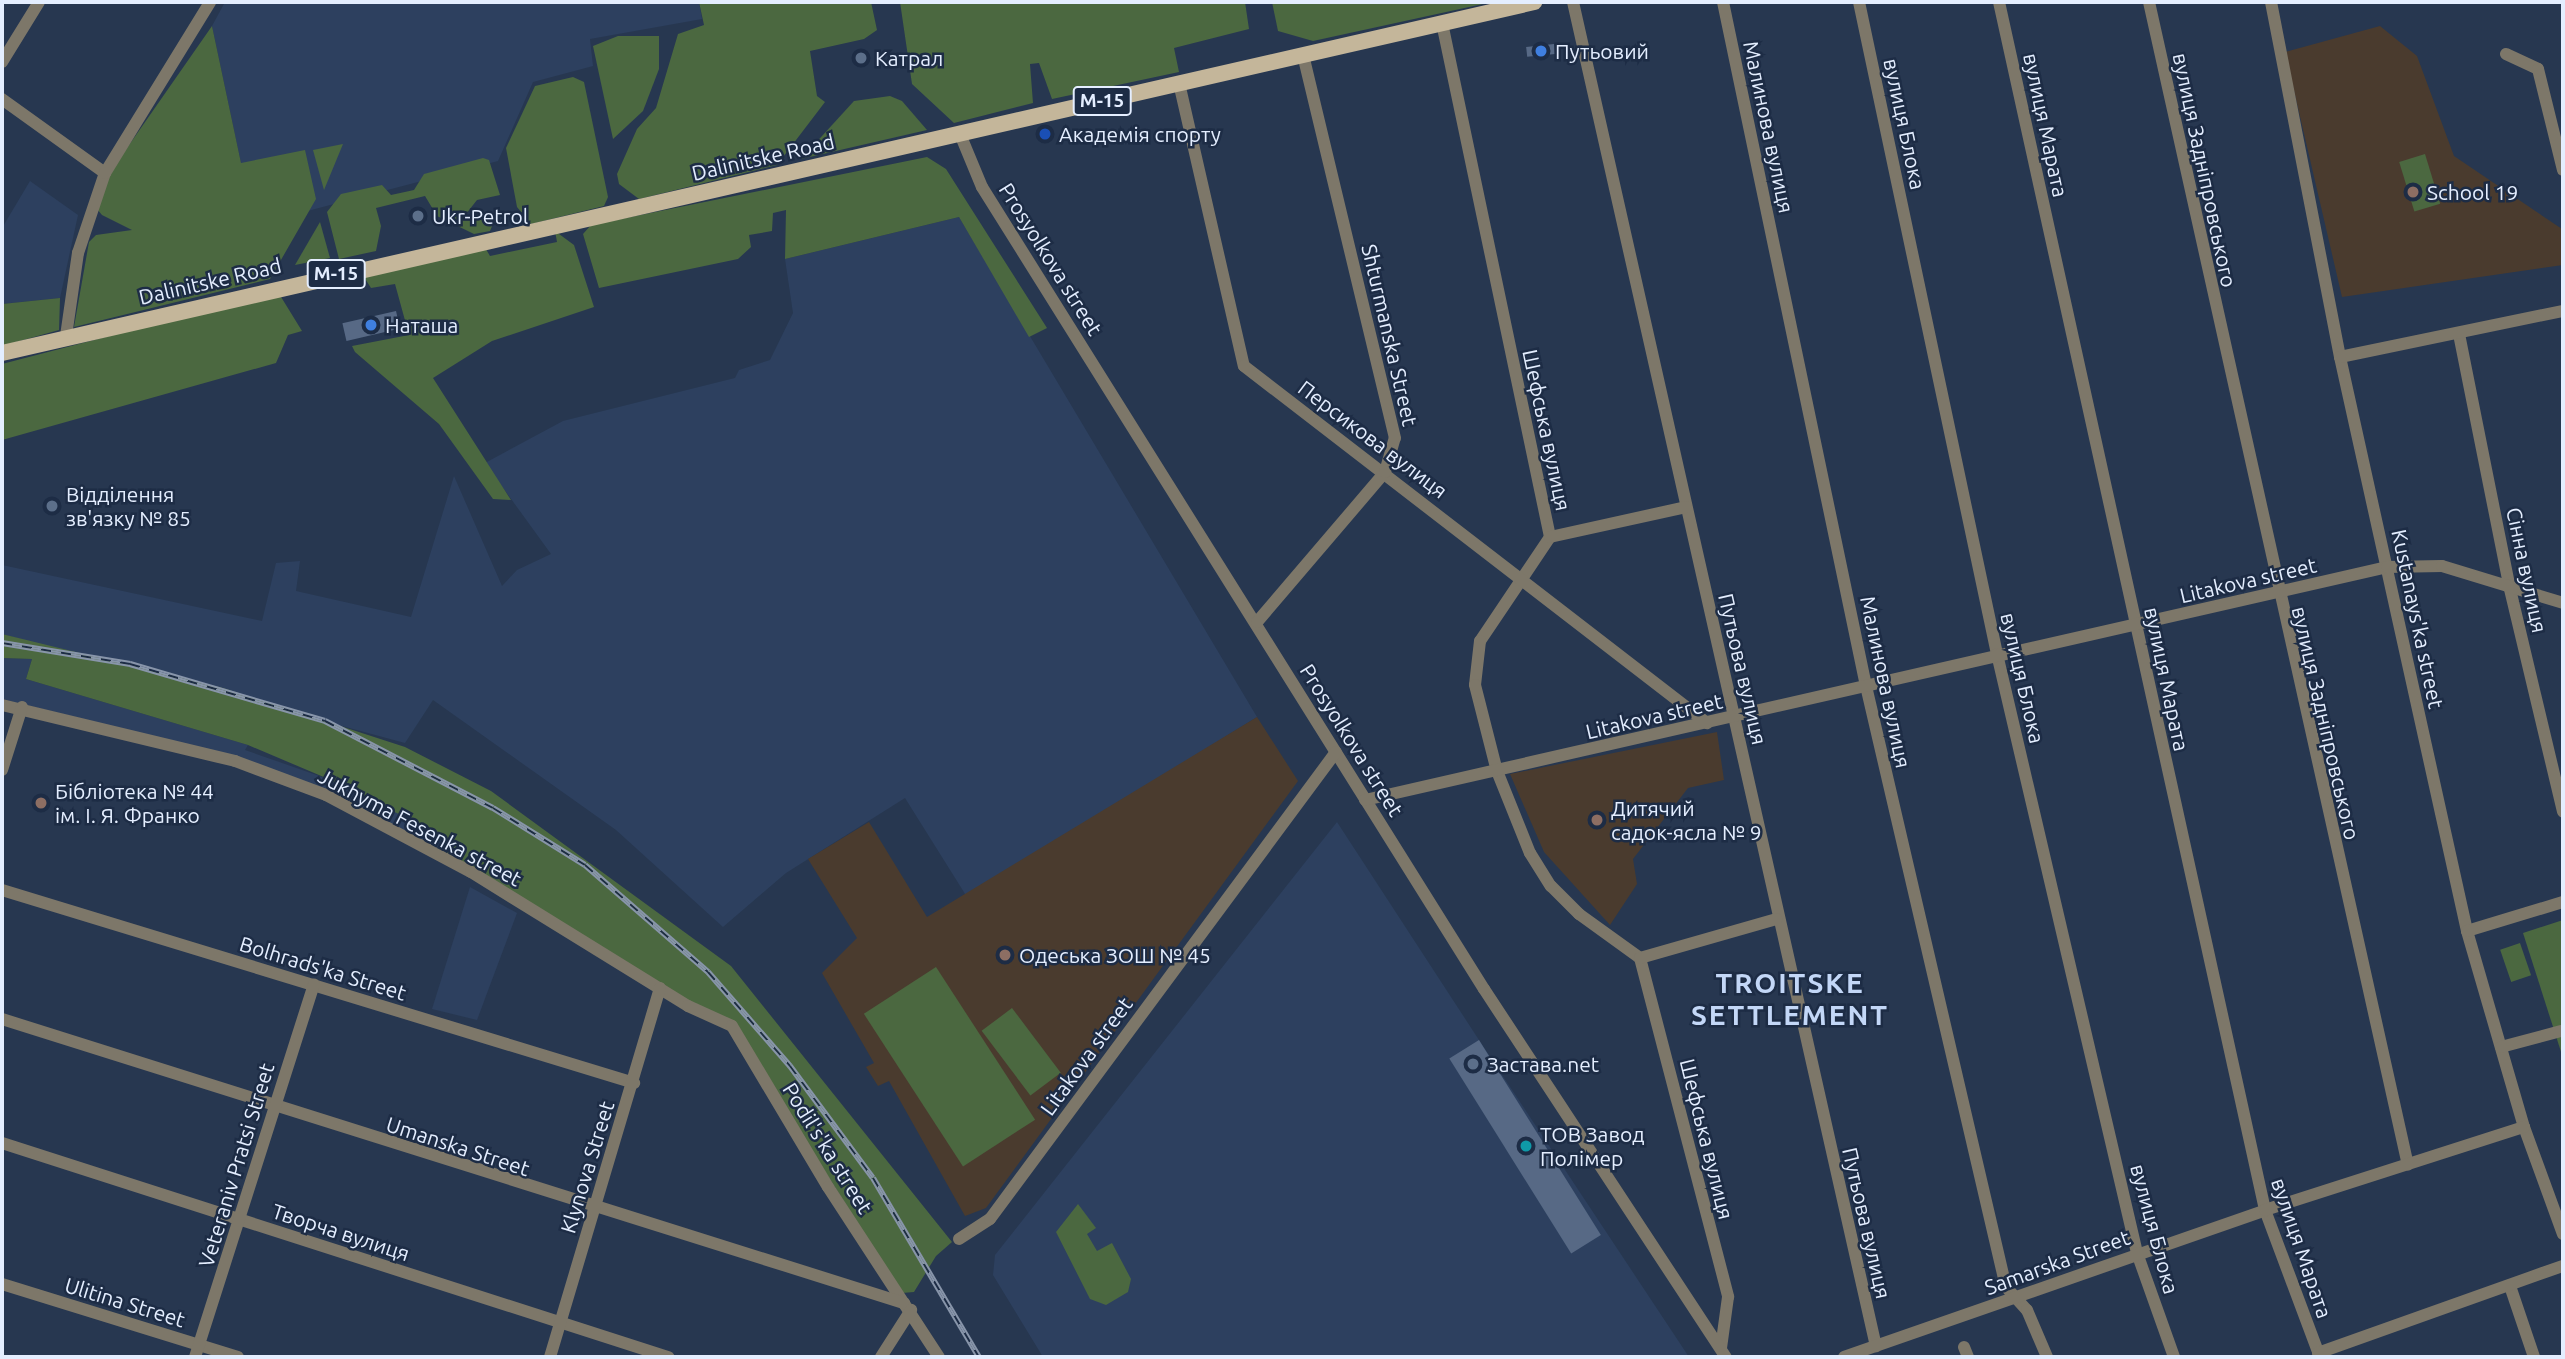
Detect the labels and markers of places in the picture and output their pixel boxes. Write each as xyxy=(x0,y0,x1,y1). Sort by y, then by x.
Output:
place label: Путьовий xyxy=(1555,38,1649,64)
marker: Путьовий xyxy=(1533,43,1549,59)
place label: Катрал xyxy=(875,45,943,71)
marker: Катрал xyxy=(853,50,869,66)
place label: Академія спорту xyxy=(1059,121,1221,147)
marker: Академія спорту xyxy=(1037,126,1053,142)
place label: School 19 xyxy=(2427,179,2518,205)
marker: School 19 xyxy=(2405,184,2421,200)
place label: Ukr-Petrol xyxy=(432,203,528,229)
marker: Ukr-Petrol xyxy=(410,208,426,224)
place label: Наташа xyxy=(385,312,458,338)
marker: Наташа xyxy=(363,317,379,333)
place label: Відділення зв'язку № 85 xyxy=(66,481,191,531)
marker: Відділення зв'язку № 85 xyxy=(44,498,60,514)
place label: Бібліотека № 44 ім. І. Я. Франко xyxy=(55,778,214,828)
marker: Бібліотека № 44 ім. І. Я. Франко xyxy=(33,795,49,811)
place label: Дитячий садок-ясла № 9 xyxy=(1611,795,1762,845)
marker: Дитячий садок-ясла № 9 xyxy=(1589,812,1605,828)
place label: Одеська ЗОШ № 45 xyxy=(1019,942,1211,968)
marker: Одеська ЗОШ № 45 xyxy=(997,947,1013,963)
place label: Застава.net xyxy=(1487,1051,1599,1077)
marker: Застава.net xyxy=(1465,1056,1481,1072)
place label: ТОВ Завод Полімер xyxy=(1540,1121,1645,1171)
marker: ТОВ Завод Полімер xyxy=(1518,1138,1534,1154)

